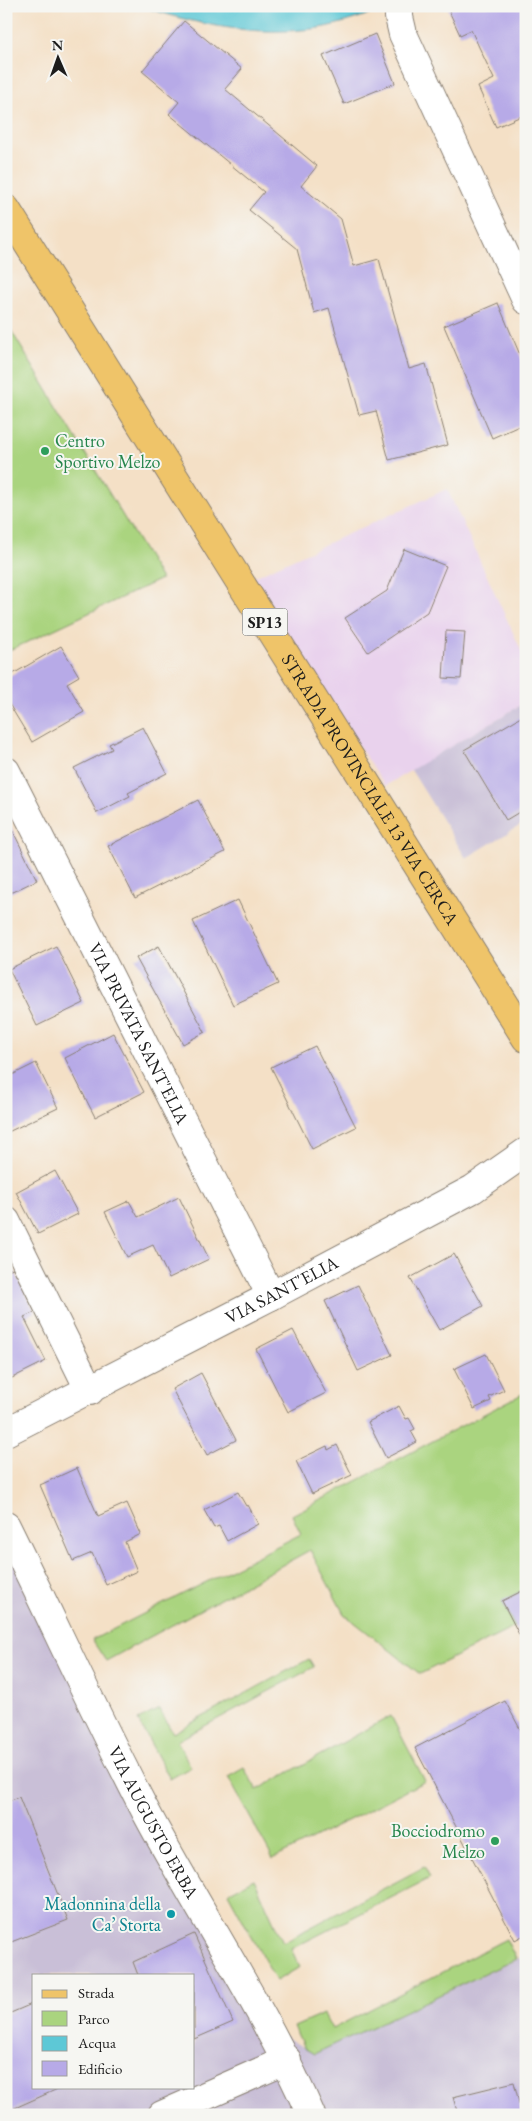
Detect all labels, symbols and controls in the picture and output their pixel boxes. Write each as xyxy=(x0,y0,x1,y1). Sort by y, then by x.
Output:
north arrow xyxy=(32,32,82,82)
text: N xyxy=(52,36,64,54)
place label: Centro Sportivo Melzo xyxy=(55,429,161,473)
marker: Centro Sportivo Melzo xyxy=(39,445,51,457)
road number: SP13 xyxy=(242,608,288,636)
street label: STRADA PROVINCIALE 13 VIA CERCA xyxy=(277,649,464,929)
street label: VIA PRIVATA SANT'ELIA xyxy=(84,939,195,1128)
street label: VIA SANT'ELIA xyxy=(221,1250,342,1329)
street label: VIA AUGUSTO ERBA xyxy=(103,1742,204,1903)
place label: Bocciodromo Melzo xyxy=(391,1819,485,1863)
marker: Bocciodromo Melzo xyxy=(489,1835,501,1847)
place label: Madonnina della Ca’ Storta xyxy=(44,1892,162,1936)
marker: Madonnina della Ca’ Storta xyxy=(165,1908,177,1920)
legend xyxy=(32,1974,195,2088)
text: Strada xyxy=(78,1983,114,2002)
text: Parco xyxy=(78,2009,110,2028)
text: Acqua xyxy=(77,2033,116,2052)
text: Edificio xyxy=(78,2059,122,2078)

